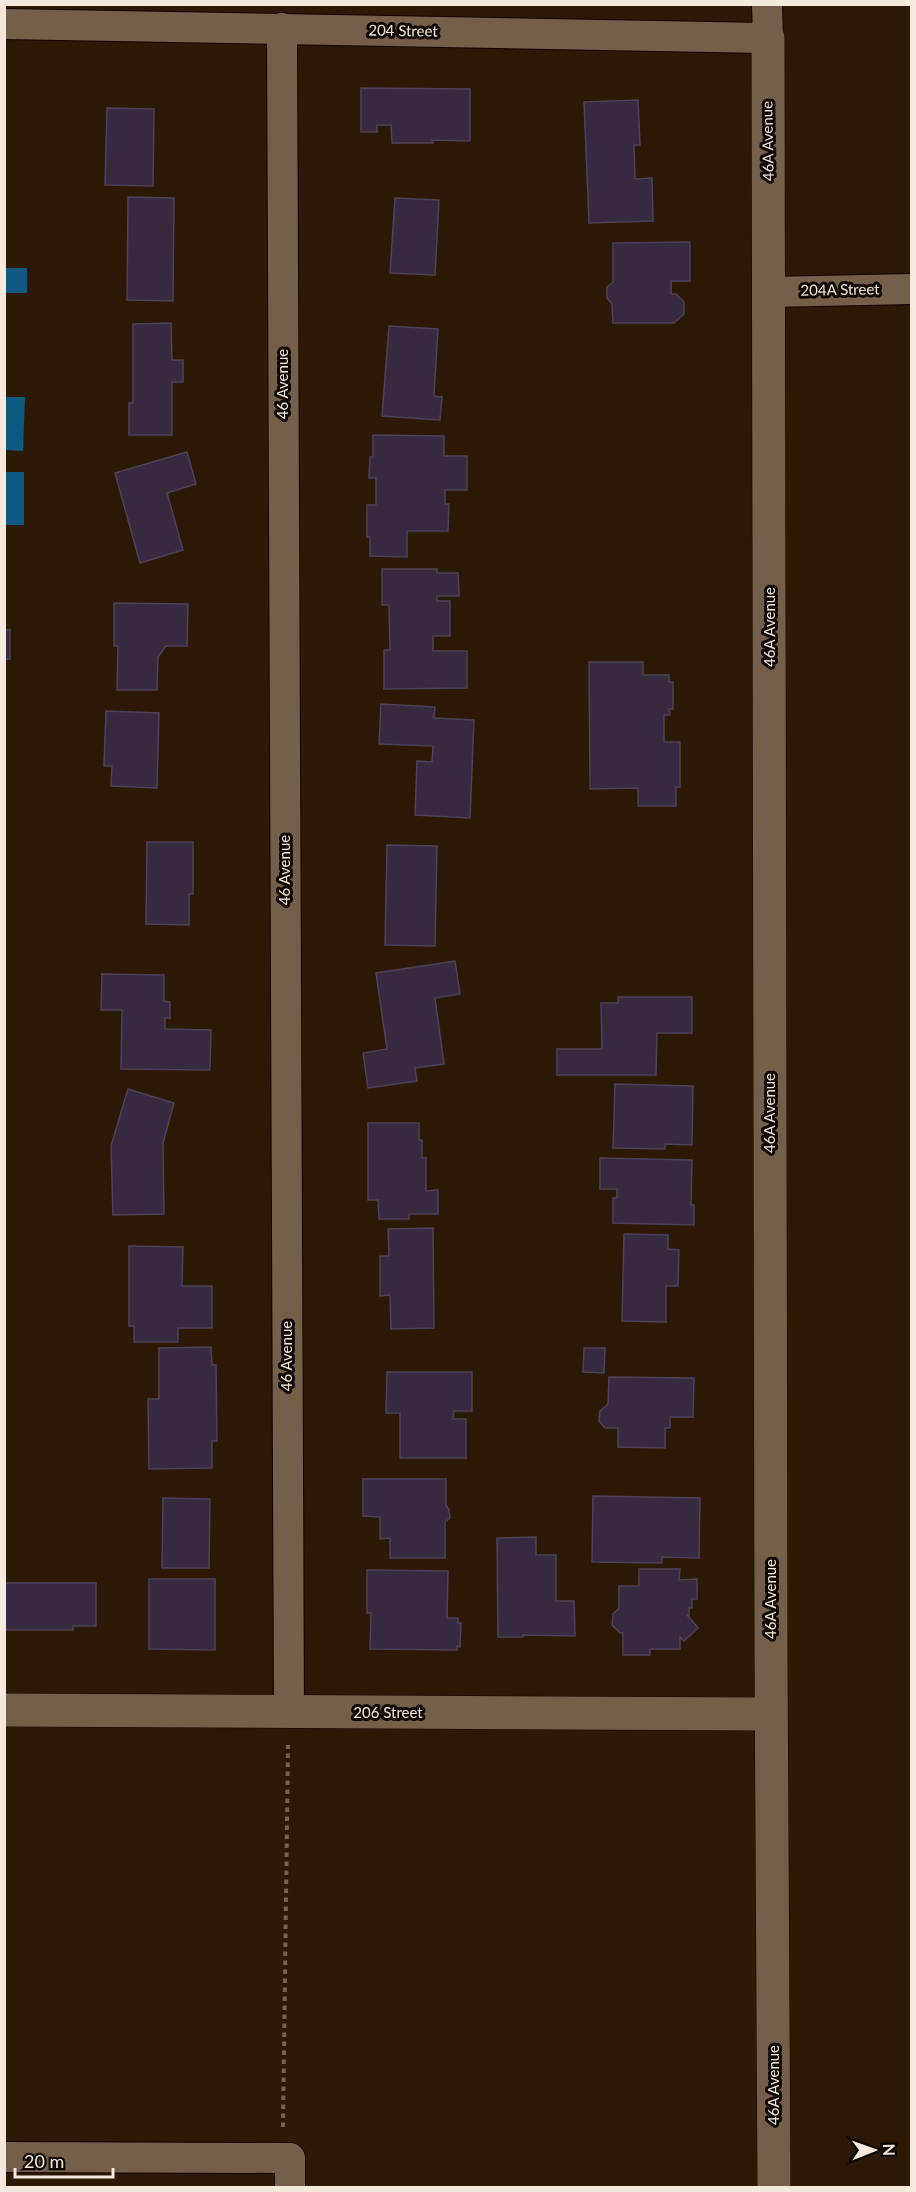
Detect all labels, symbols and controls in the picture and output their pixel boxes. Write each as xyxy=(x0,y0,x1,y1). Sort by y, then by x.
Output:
street label: 204 Street xyxy=(368,20,439,40)
street label: 46A Avenue xyxy=(757,101,777,181)
street label: 204A Street xyxy=(800,279,880,299)
street label: 46 Avenue xyxy=(273,349,291,419)
street label: 46A Avenue xyxy=(760,587,778,667)
street label: 46 Avenue xyxy=(275,835,293,905)
street label: 46A Avenue xyxy=(760,1073,778,1153)
street label: 46 Avenue xyxy=(277,1321,295,1391)
street label: 46A Avenue xyxy=(761,1559,779,1639)
street label: 206 Street xyxy=(353,1703,423,1721)
street label: 46A Avenue xyxy=(764,2045,782,2125)
north arrow xyxy=(844,2120,904,2180)
scale bar xyxy=(15,2141,112,2179)
text: N xyxy=(880,2143,899,2156)
text: 20 m xyxy=(24,2150,64,2172)

